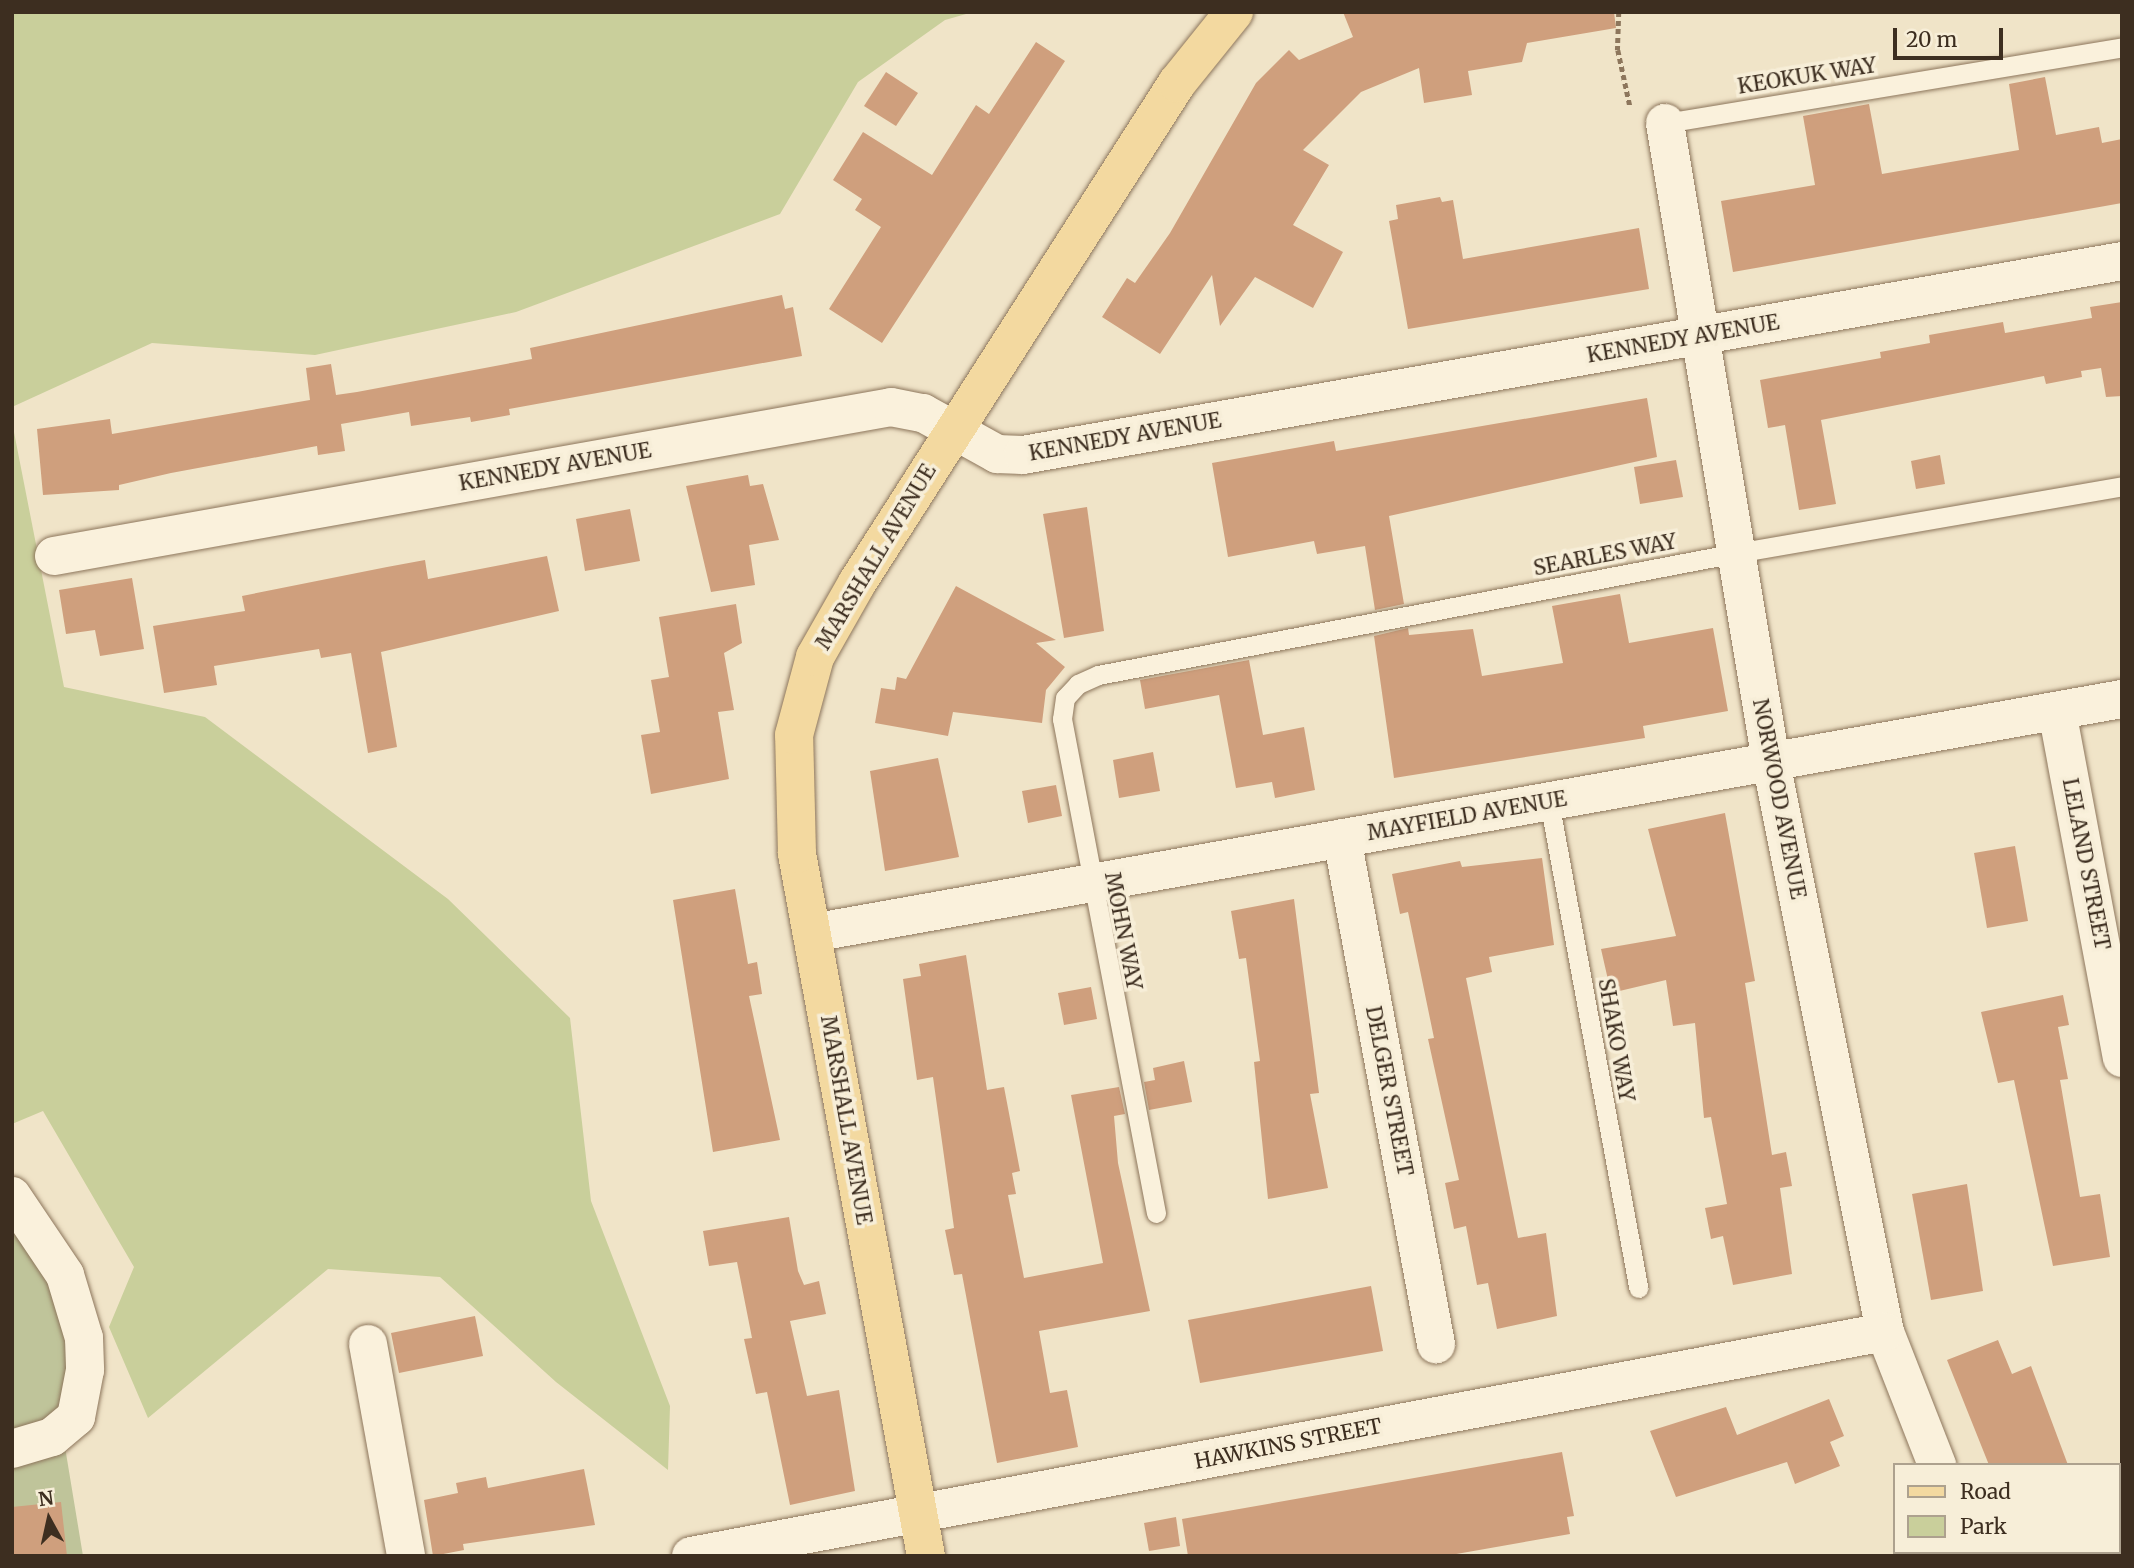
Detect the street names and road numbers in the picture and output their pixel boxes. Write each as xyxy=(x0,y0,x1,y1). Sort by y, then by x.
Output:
street label: KEOKUK WAY xyxy=(1736,53,1878,99)
street label: KENNEDY AVENUE xyxy=(1585,310,1781,368)
street label: KENNEDY AVENUE xyxy=(1027,408,1223,466)
street label: KENNEDY AVENUE xyxy=(457,438,653,496)
street label: MARSHALL AVENUE xyxy=(811,460,941,654)
street label: SEARLES WAY xyxy=(1531,529,1679,581)
street label: NORWOOD AVENUE xyxy=(1747,697,1811,901)
street label: LELAND STREET xyxy=(2057,776,2115,952)
street label: MAYFIELD AVENUE xyxy=(1365,786,1569,846)
street label: MOHN WAY xyxy=(1099,870,1147,992)
street label: SHAKO WAY xyxy=(1593,976,1639,1104)
street label: DELGER STREET xyxy=(1360,1004,1418,1178)
street label: MARSHALL AVENUE xyxy=(815,1014,877,1226)
street label: HAWKINS STREET xyxy=(1192,1413,1384,1475)

